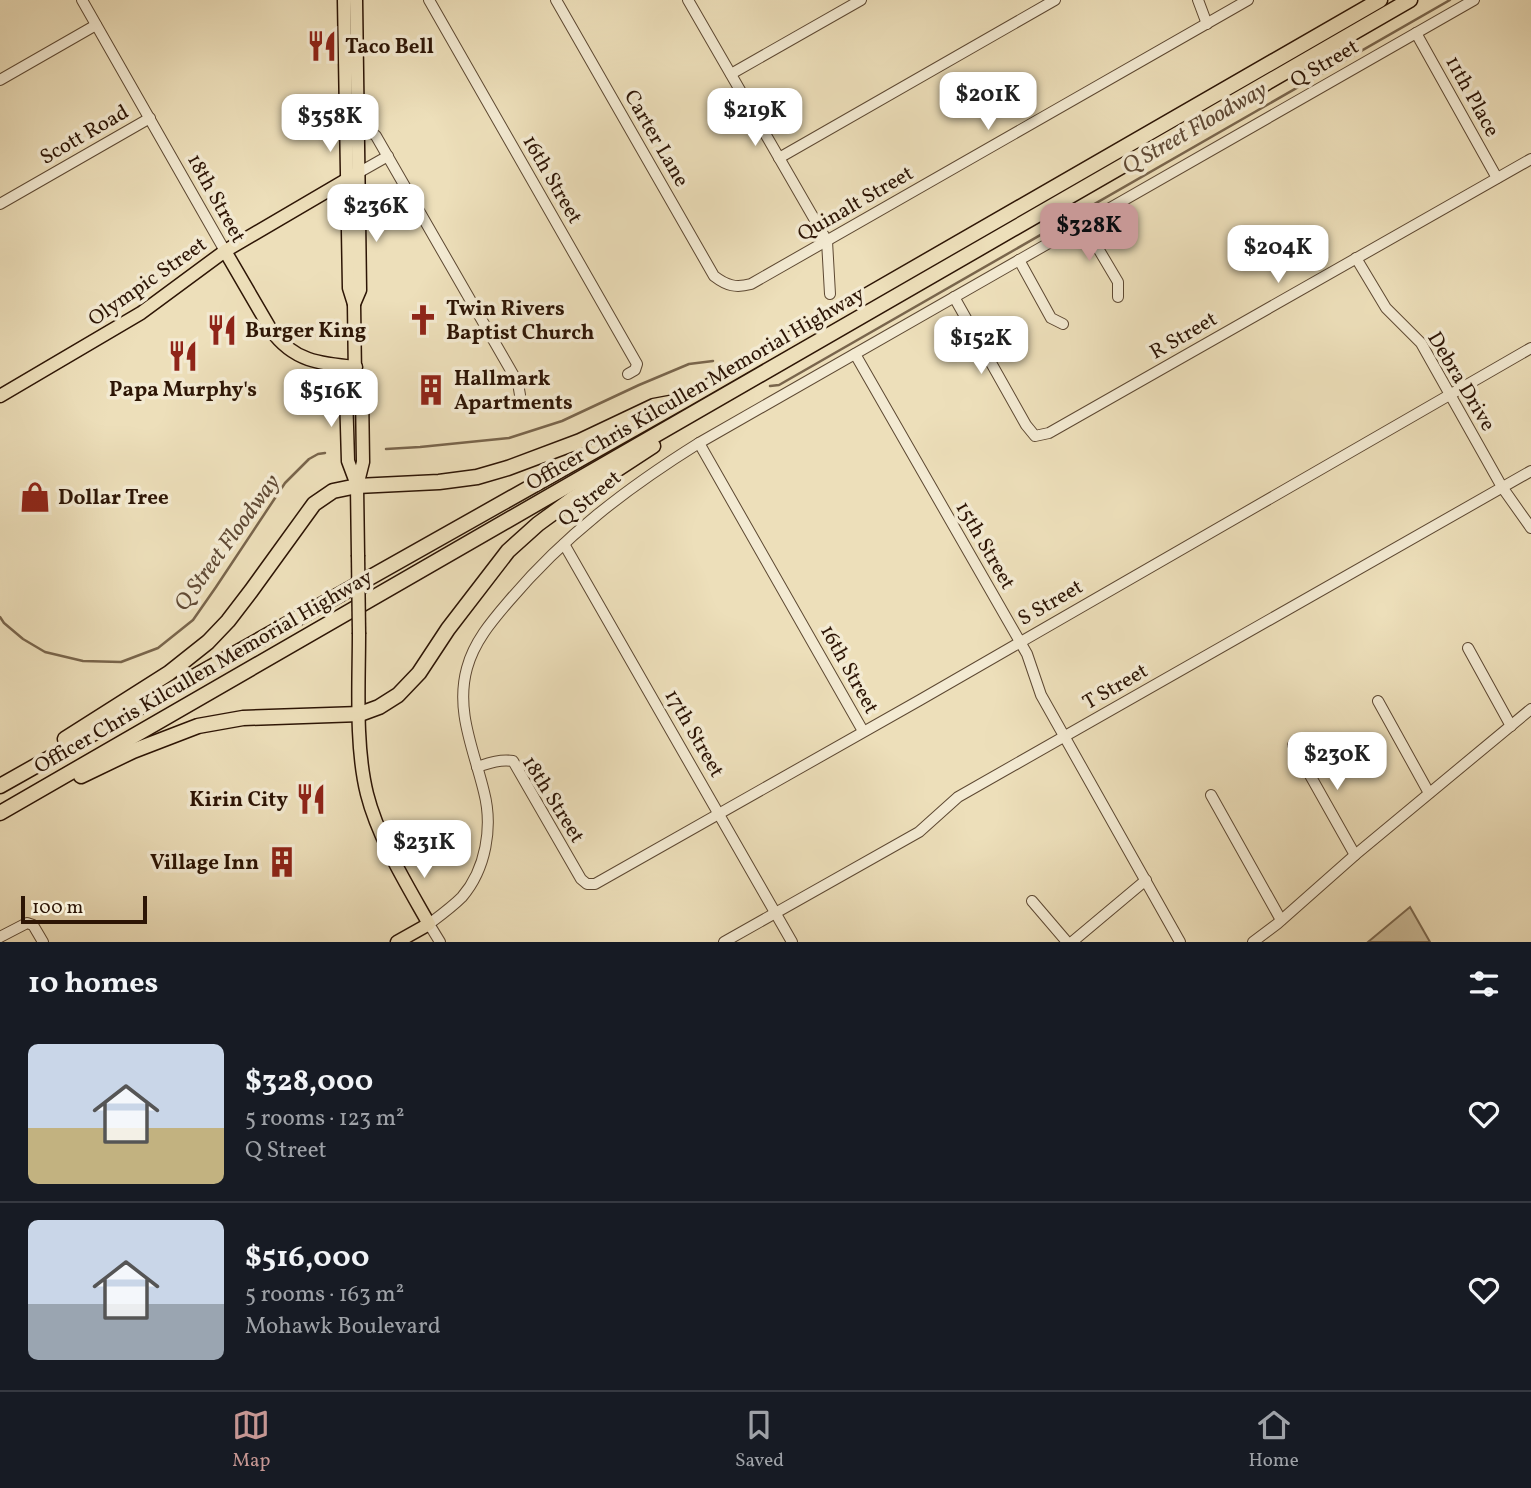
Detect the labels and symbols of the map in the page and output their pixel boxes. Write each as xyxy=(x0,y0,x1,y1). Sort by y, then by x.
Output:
restaurant icon: Taco Bell xyxy=(305,29,339,63)
place label: Taco Bell xyxy=(345,33,434,62)
street label: Q Street xyxy=(1285,33,1364,96)
street label: 11th Place xyxy=(1438,51,1506,143)
pin: $201K xyxy=(939,72,1037,132)
water label: Q Street Floodway xyxy=(1117,74,1273,183)
street label: Carter Lane xyxy=(616,85,695,193)
pin: $219K xyxy=(706,88,804,148)
pin: $358K xyxy=(281,94,379,154)
street label: Scott Road xyxy=(35,98,135,172)
street label: 16th Street xyxy=(515,130,589,229)
street label: 18th Street xyxy=(179,149,252,249)
street label: Quinalt Street xyxy=(792,159,919,249)
pin: $236K xyxy=(327,184,425,244)
pin: $328K xyxy=(1040,204,1138,263)
pin: $204K xyxy=(1229,226,1327,285)
street label: Olympic Street xyxy=(83,231,213,334)
street label: Officer Chris Kilcullen Memorial Highway xyxy=(521,280,871,498)
place label: Twin Rivers Baptist Church xyxy=(446,295,595,348)
church icon: Twin Rivers Baptist Church xyxy=(406,303,440,337)
street label: R Street xyxy=(1145,305,1223,367)
restaurant icon: Burger King xyxy=(205,313,239,347)
pin: $152K xyxy=(932,316,1030,376)
place label: Burger King xyxy=(245,317,366,346)
street label: Debra Drive xyxy=(1420,327,1502,437)
restaurant icon: Papa Murphy's xyxy=(166,339,200,373)
place label: Hallmark Apartments xyxy=(454,365,573,418)
pin: $516K xyxy=(282,370,380,429)
building icon: Hallmark Apartments xyxy=(414,373,448,407)
place label: Papa Murphy's xyxy=(109,376,257,405)
street label: Q Street xyxy=(552,464,628,534)
water label: Q Street Floodway xyxy=(167,468,288,618)
shop icon: Dollar Tree xyxy=(18,480,52,514)
place label: Dollar Tree xyxy=(58,484,169,513)
street label: 15th Street xyxy=(948,496,1022,595)
street label: Officer Chris Kilcullen Memorial Highway xyxy=(29,563,379,781)
street label: S Street xyxy=(1013,573,1089,634)
street label: 16th Street xyxy=(812,620,885,720)
street label: T Street xyxy=(1078,657,1154,718)
street label: 17th Street xyxy=(657,684,731,783)
pin: $230K xyxy=(1288,732,1386,792)
street label: 18th Street xyxy=(514,751,591,849)
restaurant icon: Kirin City xyxy=(294,782,328,816)
place label: Kirin City xyxy=(189,786,288,815)
pin: $231K xyxy=(375,820,473,880)
building icon: Village Inn xyxy=(265,845,299,879)
place label: Village Inn xyxy=(150,849,259,878)
scale bar xyxy=(21,893,147,925)

